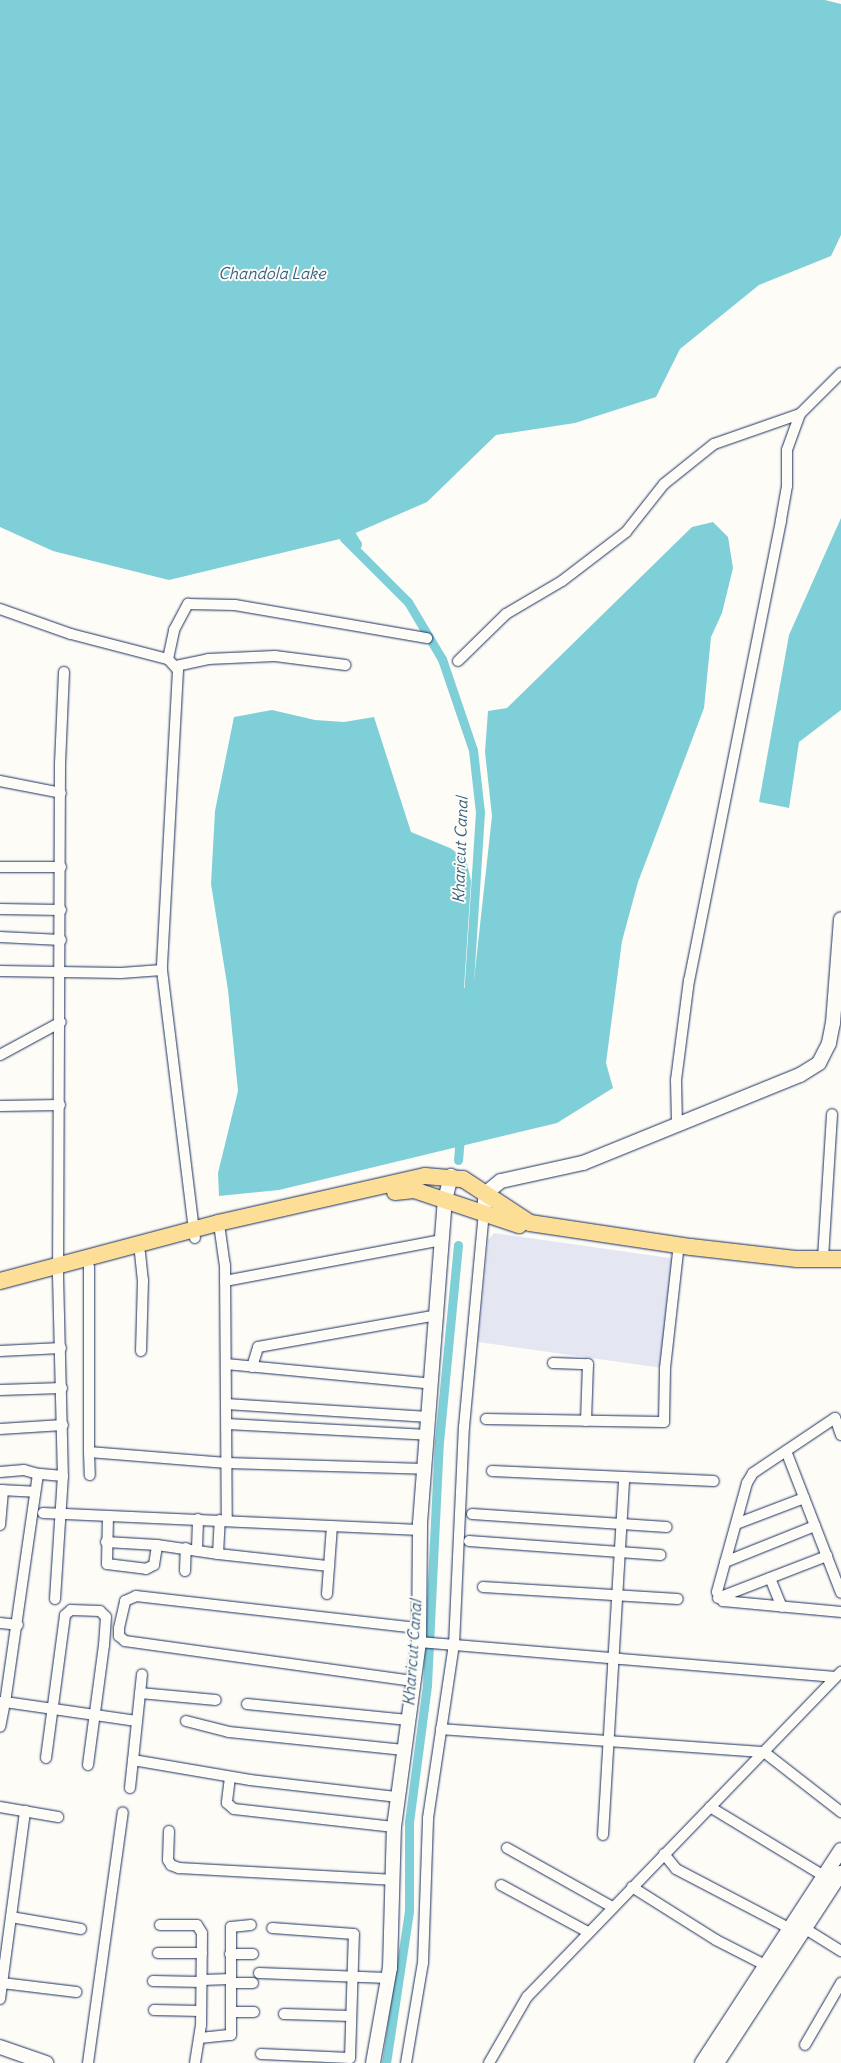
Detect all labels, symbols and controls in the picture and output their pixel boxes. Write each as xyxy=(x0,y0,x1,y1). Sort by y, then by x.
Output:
water label: Chandola Lake xyxy=(218,263,326,283)
water label: Kharicut Canal xyxy=(449,796,471,904)
water label: Kharicut Canal xyxy=(399,1599,425,1707)

